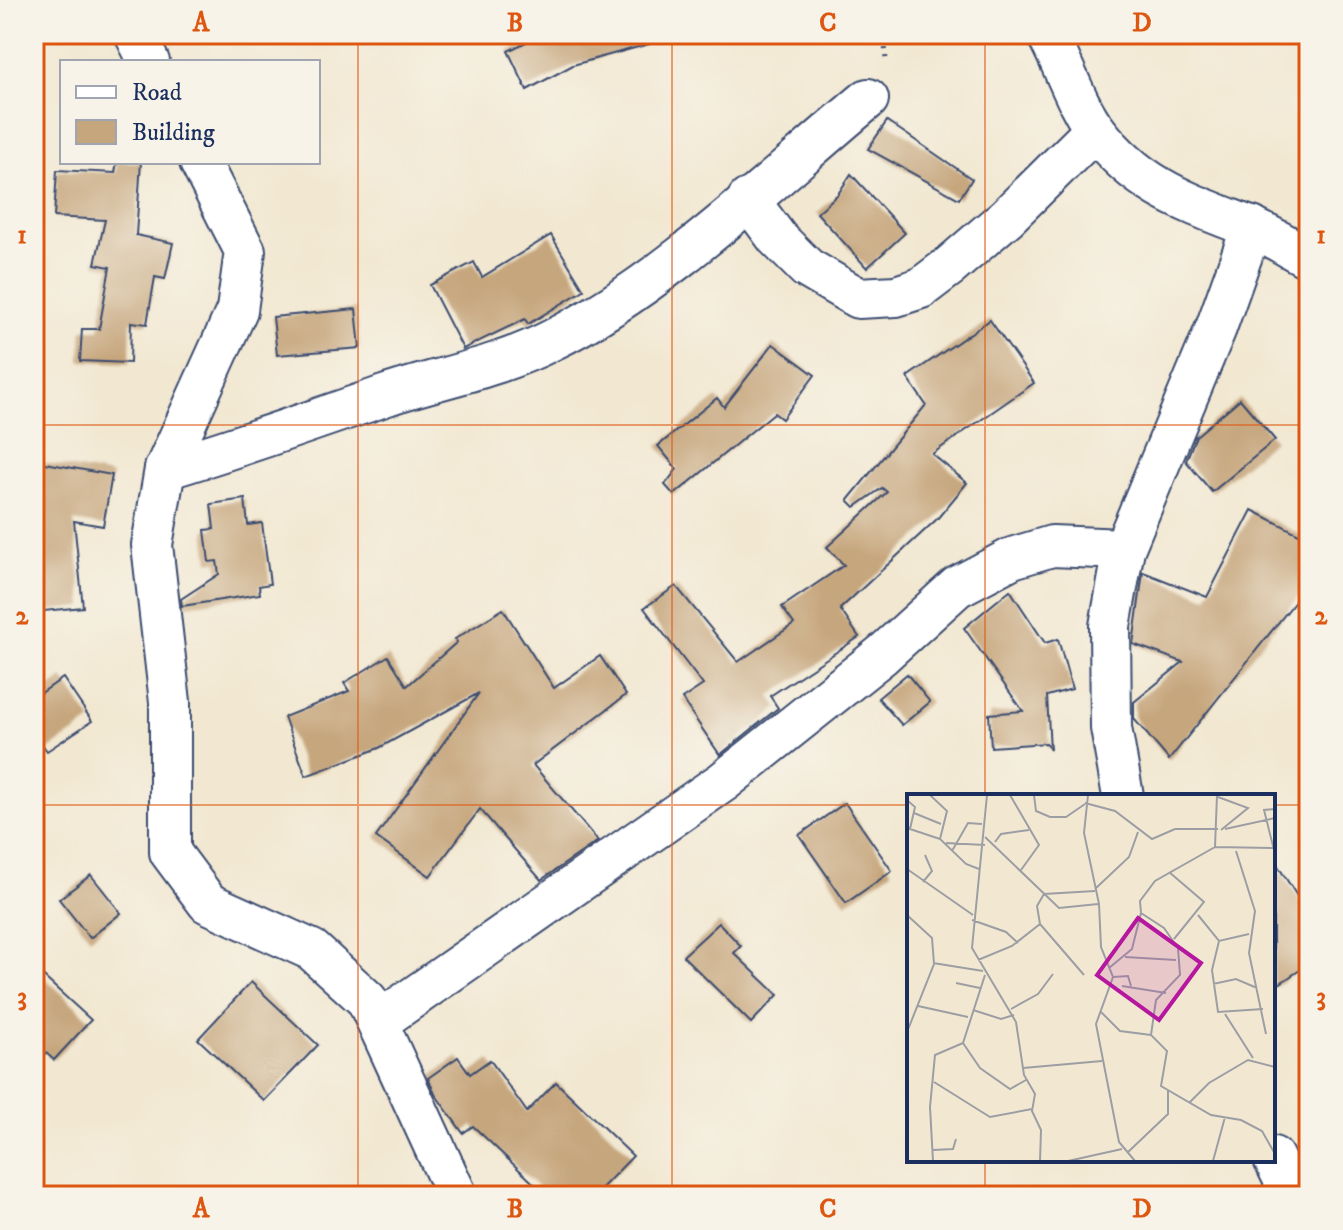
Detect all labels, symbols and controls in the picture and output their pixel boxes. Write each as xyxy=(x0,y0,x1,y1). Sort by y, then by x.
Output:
text: A xyxy=(192,7,211,40)
text: B xyxy=(507,7,523,40)
text: C xyxy=(819,7,837,40)
text: D xyxy=(1132,7,1152,40)
legend xyxy=(60,60,320,164)
text: Road xyxy=(132,78,182,108)
text: Building xyxy=(132,118,215,148)
text: 1 xyxy=(17,219,27,252)
text: 1 xyxy=(1316,219,1326,252)
text: 2 xyxy=(16,600,30,633)
text: 2 xyxy=(1315,600,1329,633)
inset map xyxy=(907,794,1275,1162)
text: 3 xyxy=(17,981,27,1014)
text: 3 xyxy=(1316,981,1326,1014)
text: A xyxy=(192,1193,211,1226)
text: B xyxy=(507,1193,523,1226)
text: C xyxy=(819,1193,837,1226)
text: D xyxy=(1132,1193,1152,1226)

